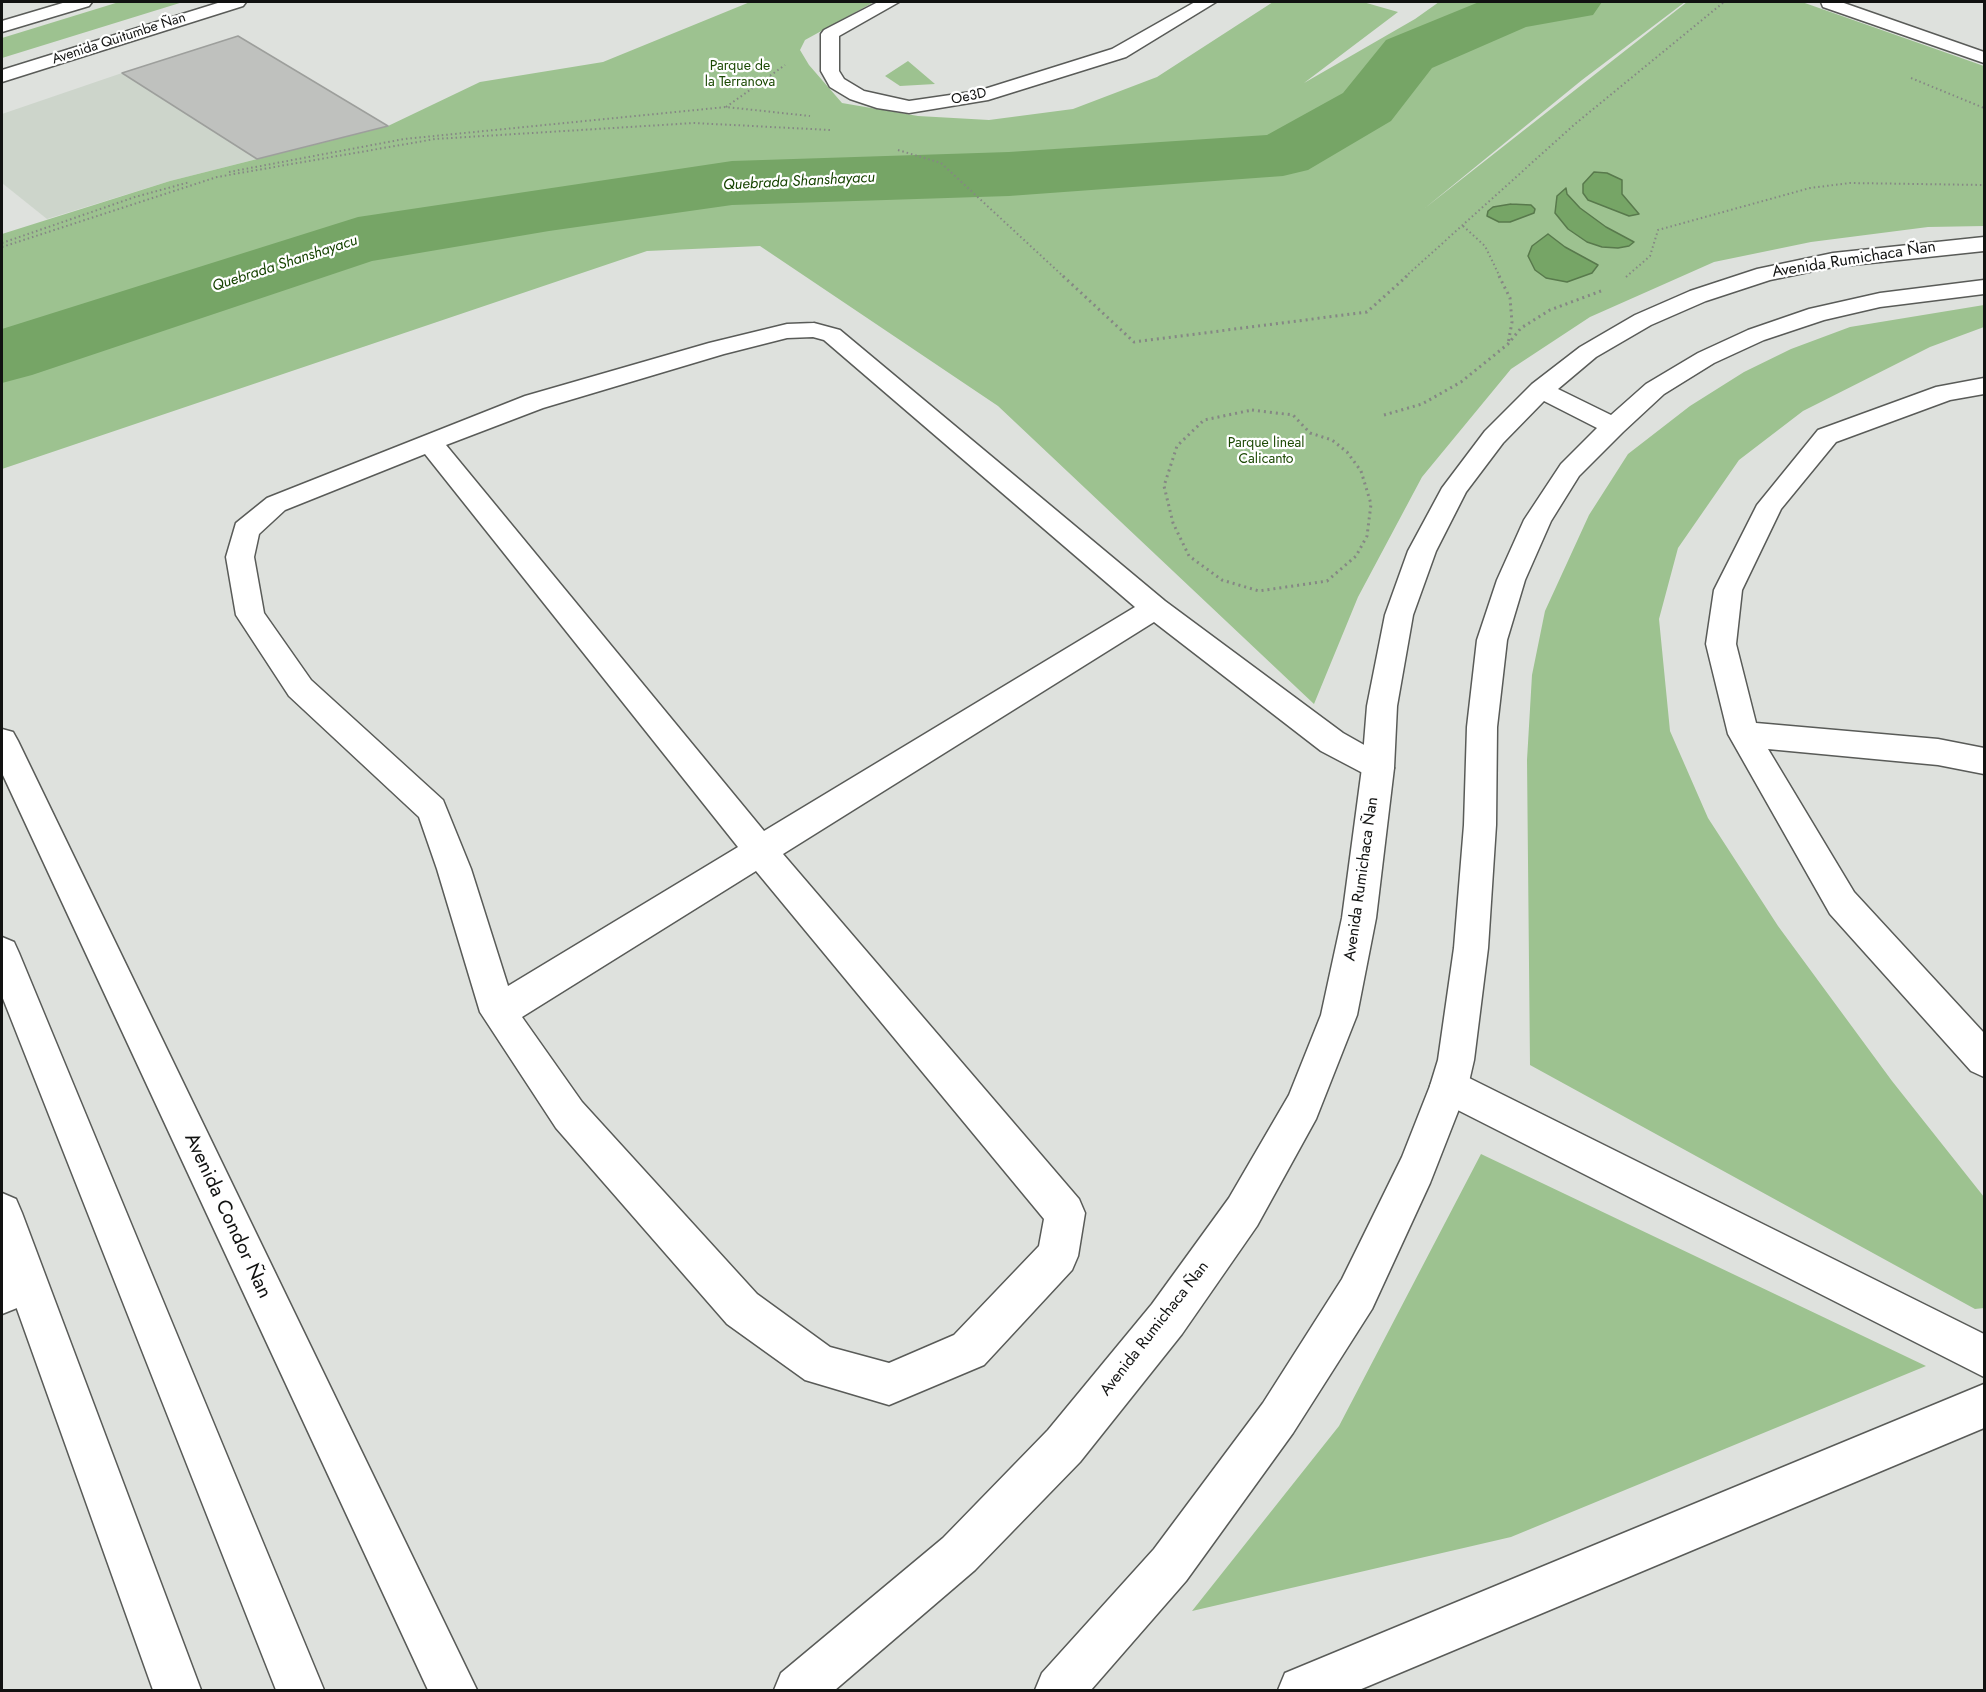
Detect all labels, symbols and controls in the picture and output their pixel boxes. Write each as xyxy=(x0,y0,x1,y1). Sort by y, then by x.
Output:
street label: Avenida Quitumbe Ñan xyxy=(50,9,188,69)
park label: Parque de la Terranova xyxy=(705,59,775,92)
street label: Oe3D xyxy=(950,85,988,109)
water label: Quebrada Shanshayacu xyxy=(723,169,875,195)
water label: Quebrada Shanshayacu xyxy=(210,232,360,296)
street label: Avenida Rumichaca Ñan xyxy=(1771,238,1937,282)
park label: Parque lineal Calicanto xyxy=(1228,436,1304,468)
street label: Avenida Rumichaca Ñan xyxy=(1341,796,1383,962)
street label: Avenida Condor Ñan xyxy=(178,1130,276,1302)
street label: Avenida Rumichaca Ñan xyxy=(1097,1258,1213,1400)

